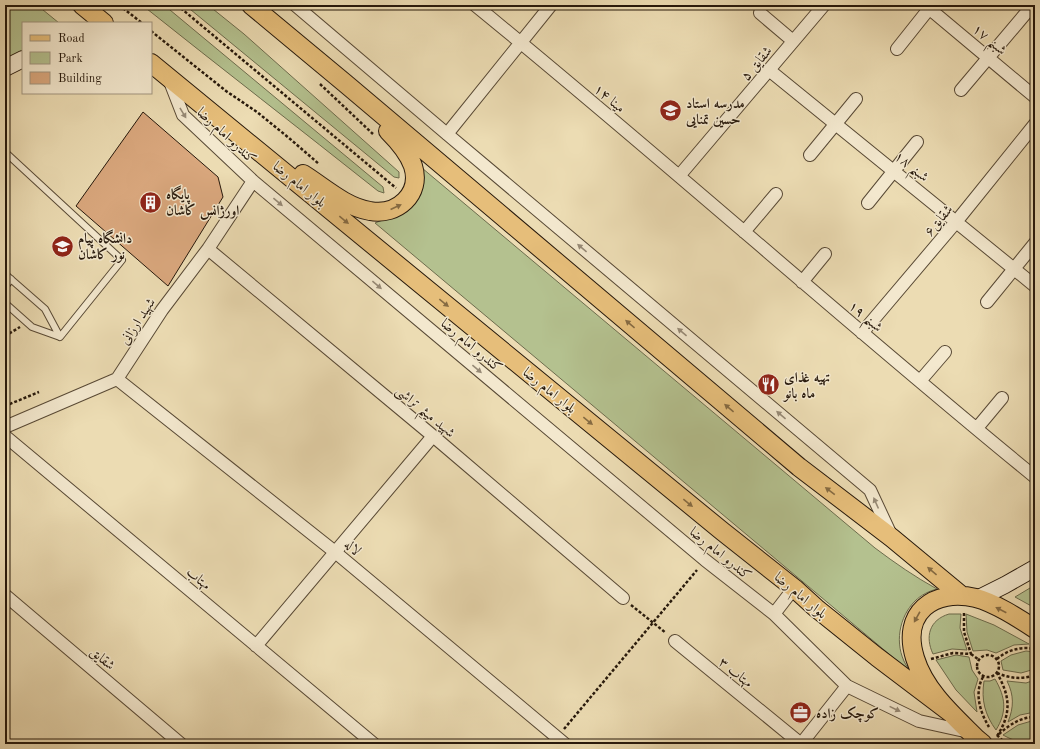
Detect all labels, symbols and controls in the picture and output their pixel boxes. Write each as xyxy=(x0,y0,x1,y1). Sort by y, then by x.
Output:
legend xyxy=(22,22,152,94)
street label: شبنم ۱۷ xyxy=(966,22,1009,62)
text: Road xyxy=(58,33,85,45)
street label: شقایق ۵ xyxy=(739,44,776,84)
text: Park xyxy=(58,53,83,65)
text: Building xyxy=(58,73,102,85)
street label: مینا ۱۴ xyxy=(591,82,628,116)
place label: مدرسه استاد حسین تمنایی xyxy=(685,97,745,129)
school or university icon: مدرسه استاد حسین تمنایی xyxy=(657,98,683,124)
street label: کندرو امام رضا xyxy=(191,105,258,170)
one-way arrow xyxy=(180,107,187,119)
street label: شبنم ۱۸ xyxy=(888,149,931,189)
street label: بلوار امام رضا xyxy=(267,159,329,214)
place label: پایگاه اورژانس کاشان xyxy=(166,185,239,220)
building icon: پایگاه اورژانس کاشان xyxy=(137,189,163,215)
one-way arrow xyxy=(272,197,283,206)
street label: شقایق۶ xyxy=(922,202,956,240)
one-way arrow xyxy=(390,203,402,210)
one-way arrow xyxy=(338,216,349,225)
place label: دانشگاه پیام نور کاشان xyxy=(78,229,132,263)
school or university icon: دانشگاه پیام نور کاشان xyxy=(50,233,76,259)
one-way arrow xyxy=(577,244,588,253)
one-way arrow xyxy=(372,281,383,290)
street label: شهید ارزانی xyxy=(118,295,160,349)
one-way arrow xyxy=(439,298,450,307)
street label: شبنم ۱۹ xyxy=(842,299,885,339)
street label: کندرو امام رضا xyxy=(435,316,505,379)
one-way arrow xyxy=(625,319,635,328)
one-way arrow xyxy=(677,327,687,336)
one-way arrow xyxy=(471,364,482,373)
street label: بلوار امام رضا xyxy=(517,365,579,420)
place label: تهیه غذای ماه بانو xyxy=(782,371,830,402)
restaurant icon: تهیه غذای ماه بانو xyxy=(755,372,781,398)
street label: شهید میثم تراشی xyxy=(389,383,458,445)
one-way arrow xyxy=(725,404,734,413)
one-way arrow xyxy=(776,411,787,420)
one-way arrow xyxy=(583,416,593,425)
one-way arrow xyxy=(824,486,835,495)
one-way arrow xyxy=(873,497,879,509)
one-way arrow xyxy=(683,499,694,508)
street label: کندرو امام رضا xyxy=(684,525,754,587)
street label: لاله xyxy=(341,537,363,558)
street label: مهتاب xyxy=(182,565,213,594)
one-way arrow xyxy=(926,567,937,576)
street label: بلوار امام رضا xyxy=(768,570,830,626)
one-way arrow xyxy=(995,606,1007,613)
one-way arrow xyxy=(913,611,920,623)
street label: شقایق xyxy=(87,645,117,674)
street label: مهتاب ۳ xyxy=(715,655,755,692)
office icon: کوچک زاده xyxy=(787,700,813,726)
place label: کوچک زاده xyxy=(816,705,879,723)
one-way arrow xyxy=(889,706,901,712)

